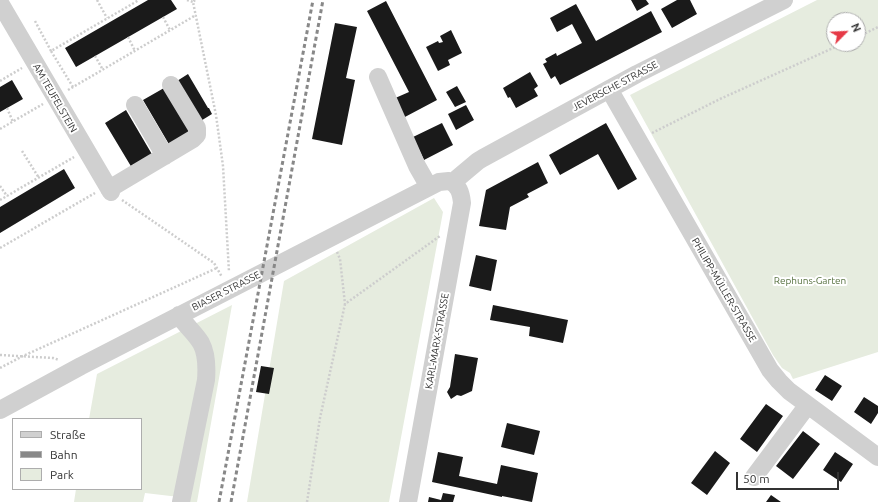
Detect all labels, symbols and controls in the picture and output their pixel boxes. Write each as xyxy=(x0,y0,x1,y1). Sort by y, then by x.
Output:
north arrow xyxy=(826,12,866,52)
text: N xyxy=(849,21,863,34)
street label: JEVERSCHE STRASSE xyxy=(570,58,660,114)
street label: AM TEUFELSTEIN xyxy=(30,61,80,135)
street label: PHILIPP-MÜLLER-STRASSE xyxy=(689,236,759,344)
street label: BIASER STRASSE xyxy=(190,269,262,313)
park label: Rephuns-Garten xyxy=(774,275,846,287)
street label: KARL-MARX-STRASSE xyxy=(423,292,451,390)
legend xyxy=(12,418,142,490)
text: Straße xyxy=(50,428,86,441)
text: Bahn xyxy=(50,448,78,461)
scale bar xyxy=(738,464,841,490)
text: Park xyxy=(50,468,74,481)
text: 50 m xyxy=(743,472,770,485)

